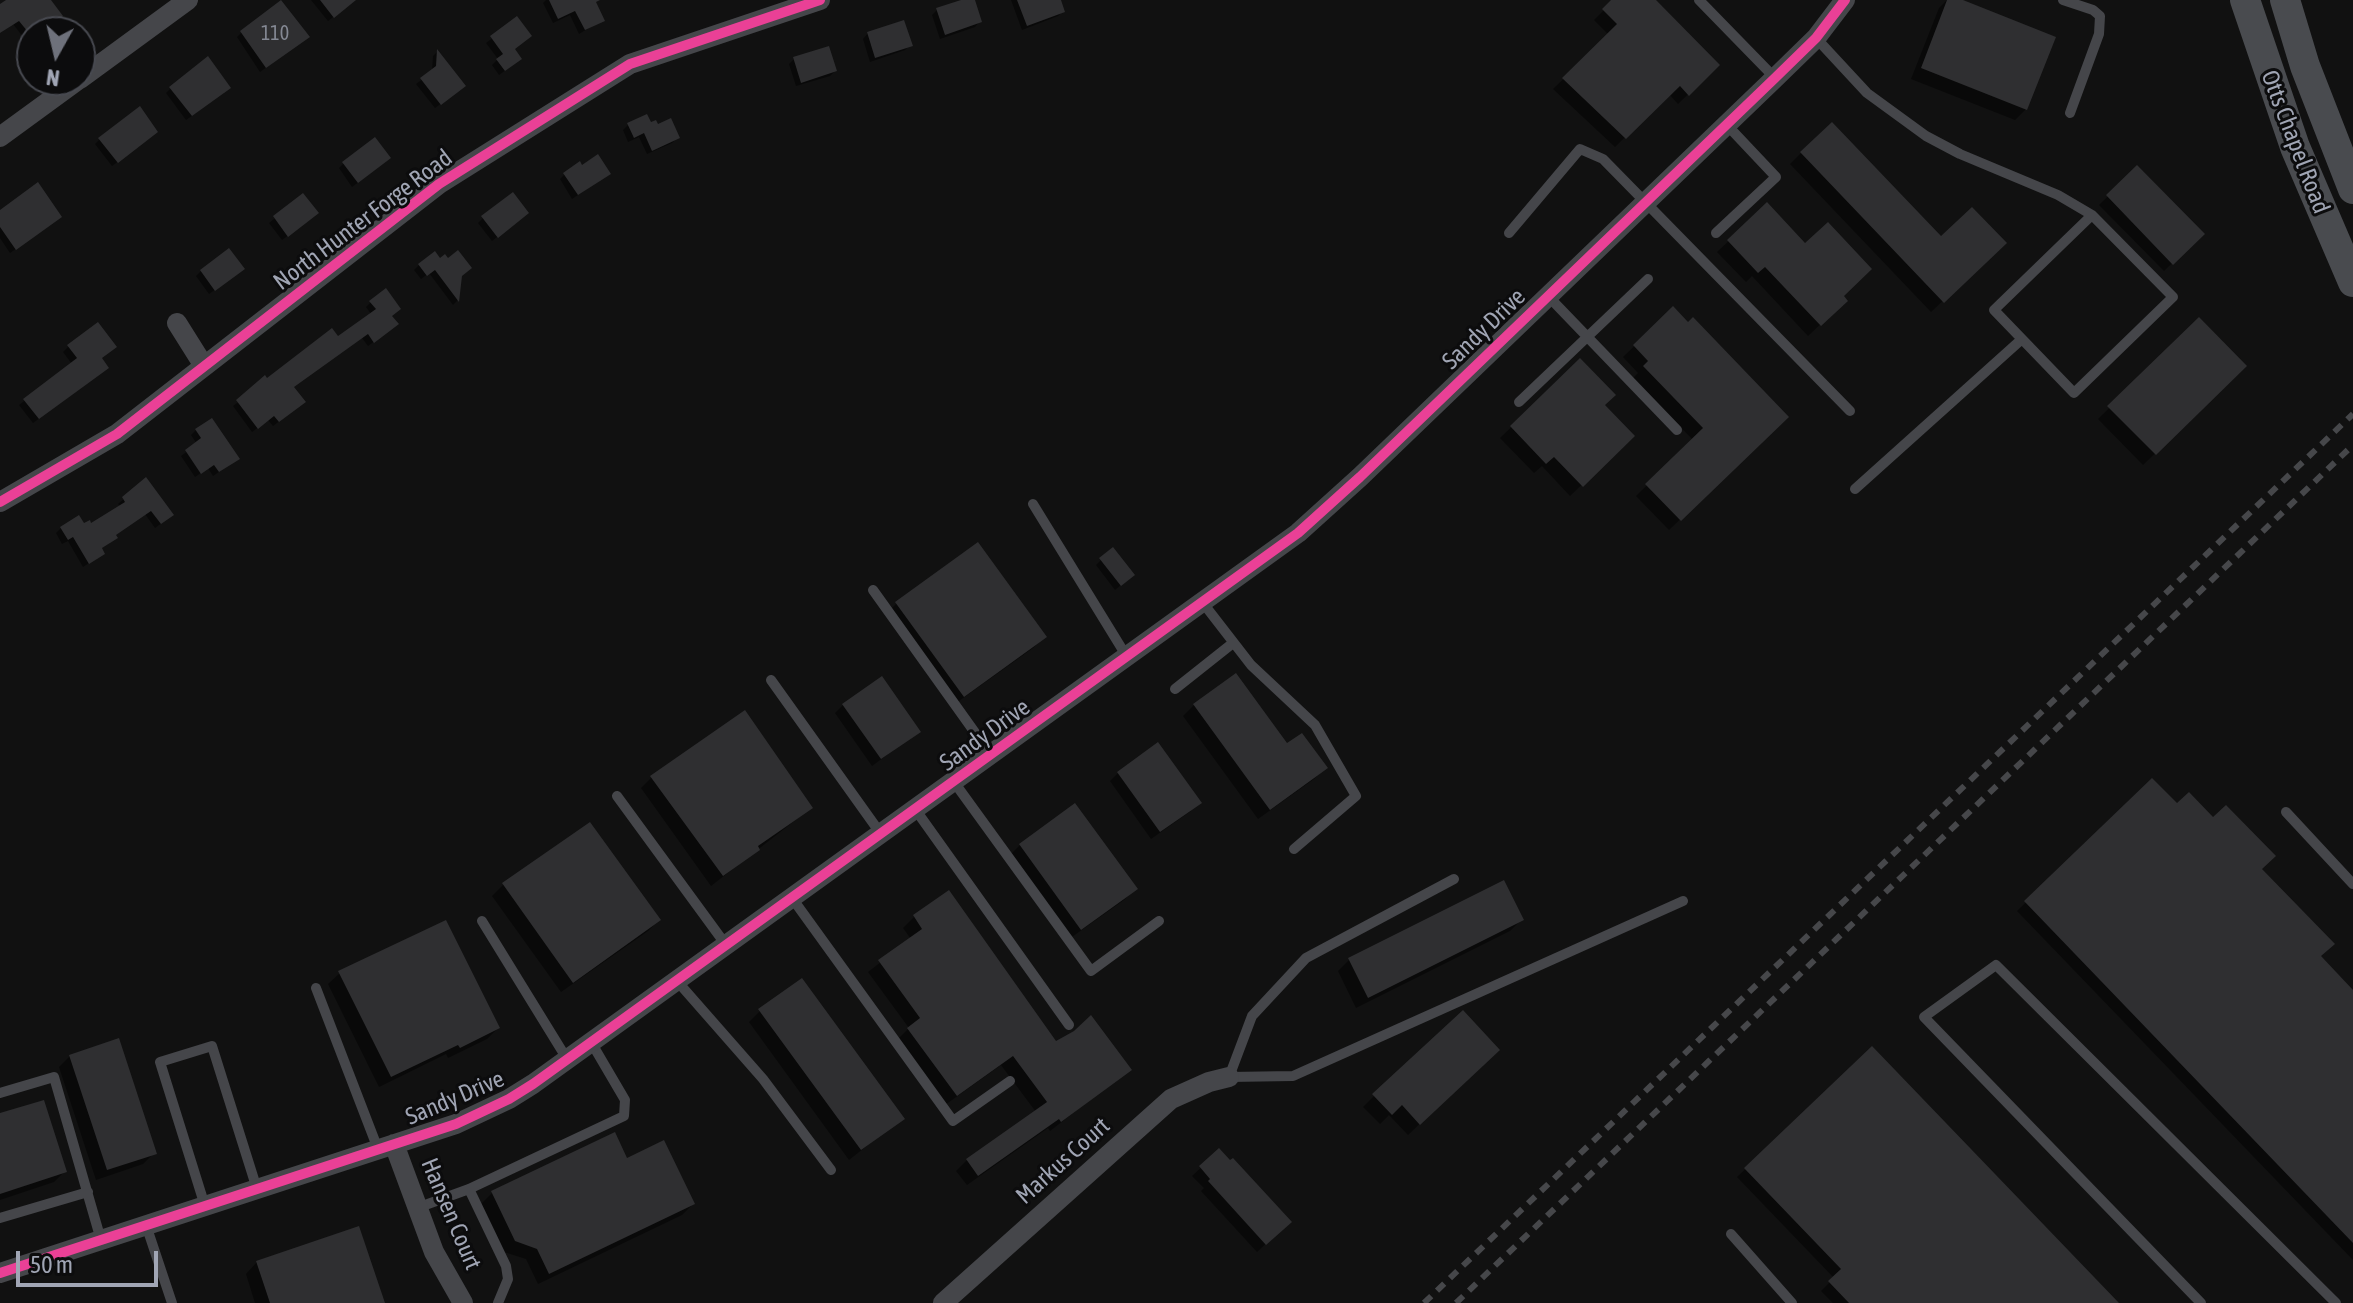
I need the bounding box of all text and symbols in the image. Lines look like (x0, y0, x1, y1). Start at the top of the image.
north arrow (16, 16, 96, 96)
house number: 110 (261, 22, 289, 46)
text: N (45, 64, 61, 92)
street label: Otts Chapel Road (2255, 66, 2335, 218)
street label: North Hunter Forge Road (268, 144, 458, 296)
street label: Sandy Drive (1437, 283, 1531, 375)
street label: Sandy Drive (934, 693, 1036, 777)
street label: Sandy Drive (401, 1064, 509, 1132)
street label: Markus Court (1010, 1112, 1116, 1210)
street label: Hansen Court (415, 1154, 487, 1274)
scale bar (20, 1235, 162, 1285)
text: 50 m (30, 1251, 73, 1278)

